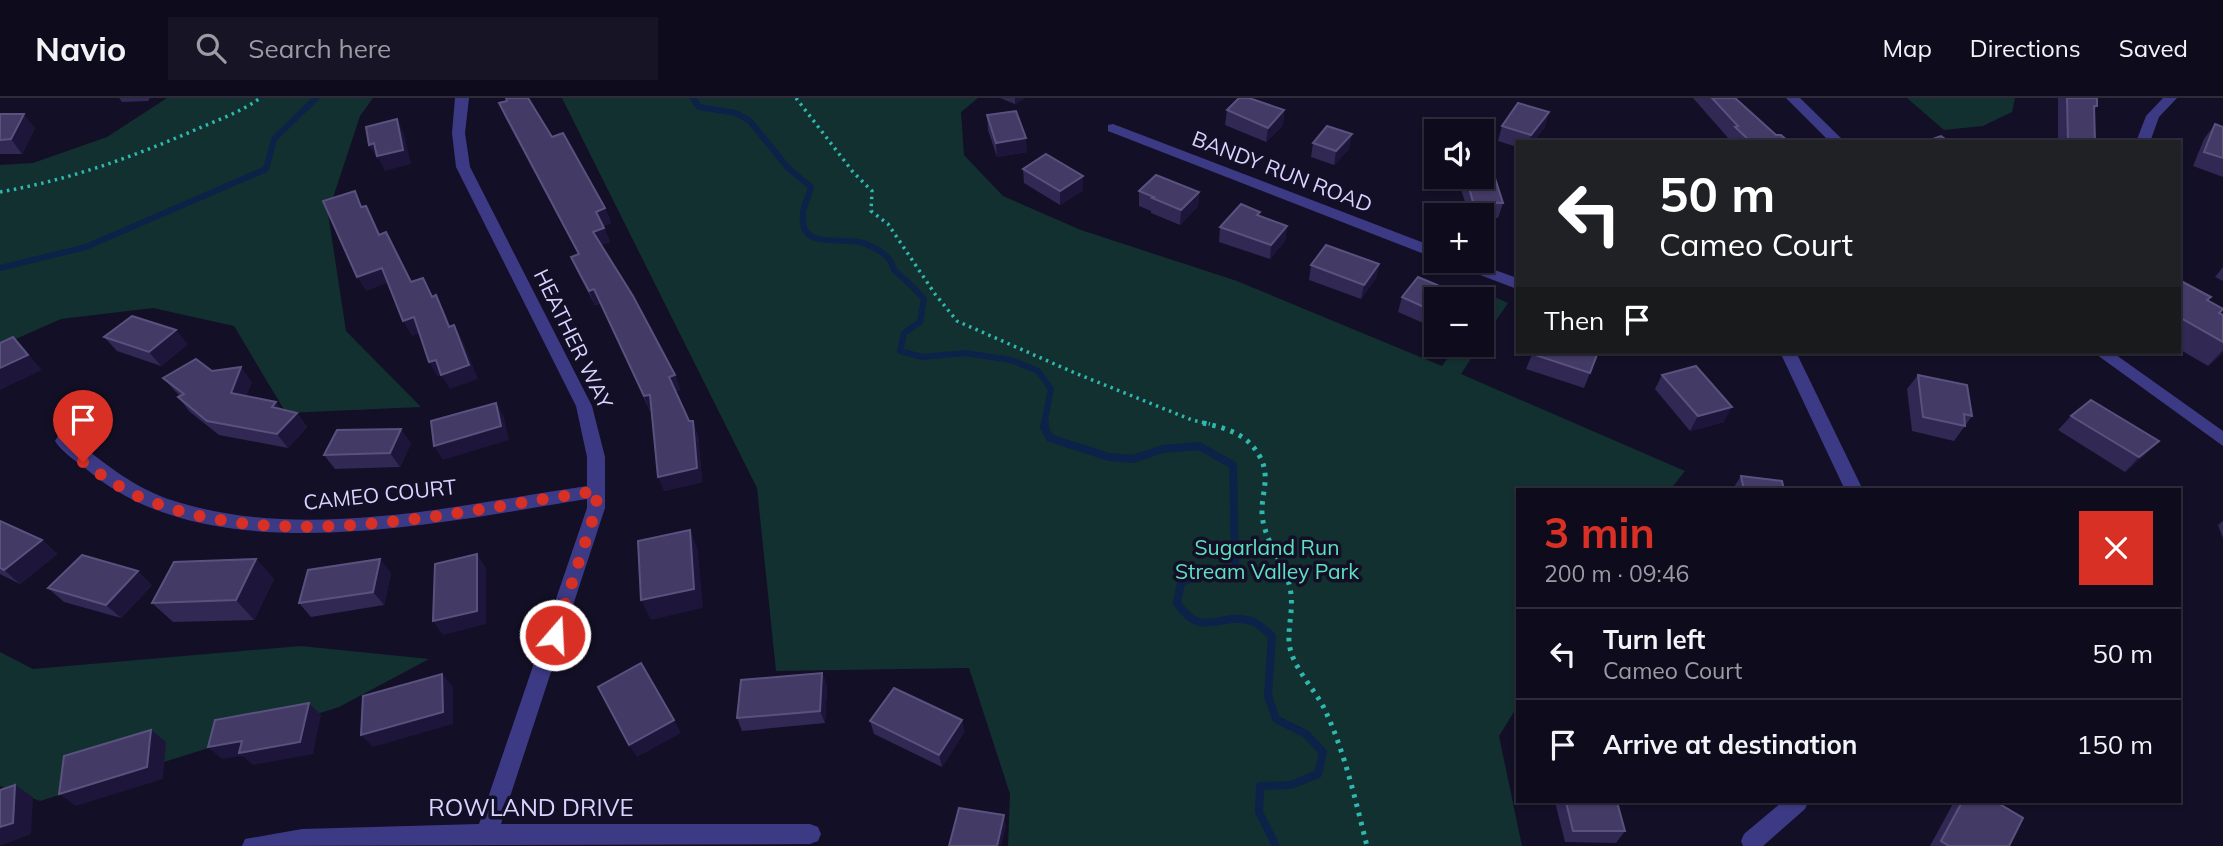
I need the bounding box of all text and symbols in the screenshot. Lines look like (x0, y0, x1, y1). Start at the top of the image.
search box (168, 17, 658, 80)
text: Navio (35, 28, 126, 69)
icon: search (192, 29, 230, 67)
text: Search here (248, 32, 391, 65)
text: Map (1882, 33, 1932, 63)
text: Directions (1970, 33, 2081, 63)
text: Saved (2119, 33, 2188, 63)
map controls (1424, 119, 1494, 357)
button: sound (1424, 119, 1494, 189)
street label: BANDY RUN ROAD (1189, 125, 1376, 217)
text: 50 m (1659, 163, 1775, 224)
icon: left (1544, 168, 1635, 259)
button: + (1424, 203, 1494, 273)
text: Cameo Court (1659, 224, 1853, 264)
street label: HEATHER WAY (529, 264, 619, 413)
button: − (1424, 287, 1494, 357)
icon: arrive (1618, 301, 1656, 339)
text: Then (1544, 304, 1604, 337)
pin (53, 390, 113, 462)
icon: arrive (64, 401, 102, 439)
street label: CAMEO COURT (302, 473, 458, 515)
text: 3 min (1544, 506, 1655, 559)
button: close (2079, 511, 2153, 585)
park label: Sugarland Run Stream Valley Park (1175, 534, 1359, 584)
text: 200 m · 09:46 (1544, 559, 1689, 588)
position arrow (518, 598, 592, 672)
text: Turn left (1603, 623, 1705, 656)
icon: left (1544, 635, 1582, 673)
text: 50 m (2092, 637, 2153, 670)
text: Cameo Court (1603, 656, 1742, 685)
icon: arrive (1544, 726, 1582, 764)
text: Arrive at destination (1603, 728, 1858, 761)
text: 150 m (2077, 728, 2153, 761)
street label: ROWLAND DRIVE (428, 792, 634, 822)

